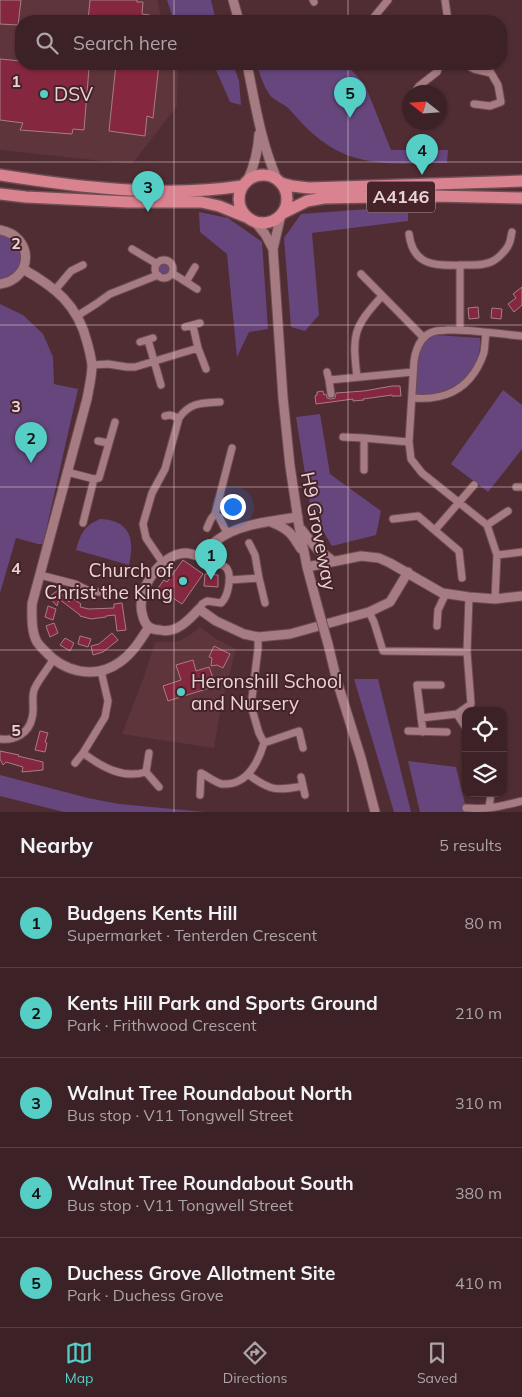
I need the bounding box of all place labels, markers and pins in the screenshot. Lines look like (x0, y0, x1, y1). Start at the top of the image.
pin: 5 (334, 77, 366, 118)
place label: DSV (54, 82, 94, 106)
marker: DSV (38, 88, 50, 100)
pin: 4 (406, 134, 438, 175)
pin: 3 (132, 171, 164, 212)
pin: 2 (15, 422, 47, 463)
pin: 1 (195, 539, 227, 580)
place label: Church of Christ the King (44, 558, 174, 604)
marker: Church of Christ the King (177, 575, 189, 587)
place label: Heronshill School and Nursery (191, 669, 342, 715)
marker: Heronshill School and Nursery (175, 686, 187, 698)

